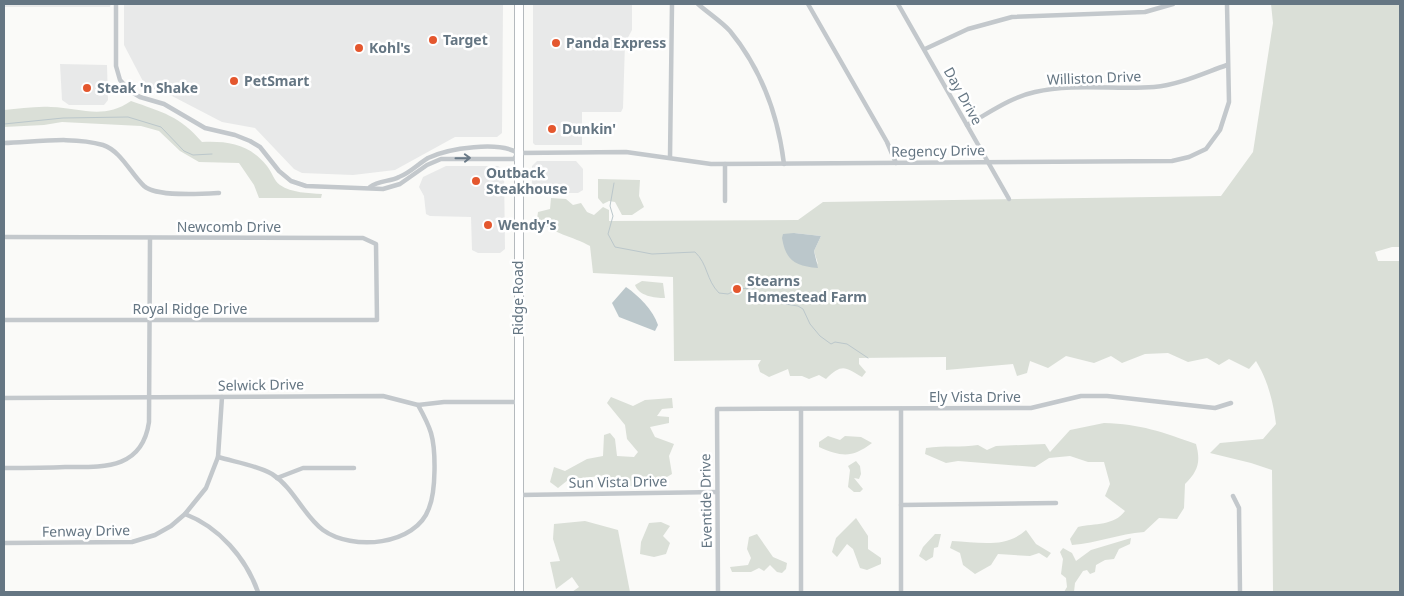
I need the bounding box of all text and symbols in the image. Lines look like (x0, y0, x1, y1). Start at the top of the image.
place label: Target (443, 30, 488, 49)
place label: Panda Express (566, 33, 666, 52)
marker: Target (427, 34, 439, 46)
marker: Panda Express (550, 37, 562, 49)
place label: Kohl's (369, 38, 411, 57)
marker: Kohl's (353, 42, 365, 54)
street label: Day Drive (940, 63, 987, 128)
street label: Williston Drive (1046, 66, 1142, 89)
place label: PetSmart (244, 71, 309, 90)
marker: PetSmart (228, 75, 240, 87)
place label: Steak 'n Shake (97, 78, 198, 97)
marker: Steak 'n Shake (81, 82, 93, 94)
place label: Dunkin' (562, 119, 616, 138)
marker: Dunkin' (546, 123, 558, 135)
street label: Regency Drive (891, 140, 985, 161)
one-way arrow (455, 153, 471, 162)
place label: Outback Steakhouse (486, 163, 568, 198)
marker: Outback Steakhouse (470, 175, 482, 187)
place label: Wendy's (498, 215, 556, 234)
street label: Newcomb Drive (177, 217, 281, 236)
marker: Wendy's (482, 219, 494, 231)
street label: Ridge Road (508, 261, 527, 335)
place label: Stearns Homestead Farm (747, 271, 867, 306)
marker: Stearns Homestead Farm (731, 283, 743, 295)
street label: Royal Ridge Drive (133, 299, 248, 318)
street label: Selwick Drive (218, 374, 304, 395)
street label: Ely Vista Drive (929, 387, 1021, 406)
street label: Eventide Drive (695, 453, 716, 549)
street label: Sun Vista Drive (569, 471, 668, 492)
street label: Fenway Drive (42, 520, 130, 541)

